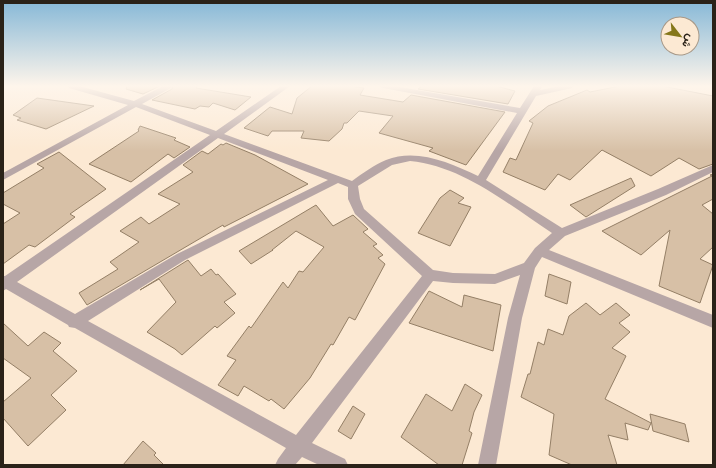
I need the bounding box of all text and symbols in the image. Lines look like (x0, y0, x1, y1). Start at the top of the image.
north arrow (660, 16, 700, 56)
text: ش (679, 32, 698, 50)

